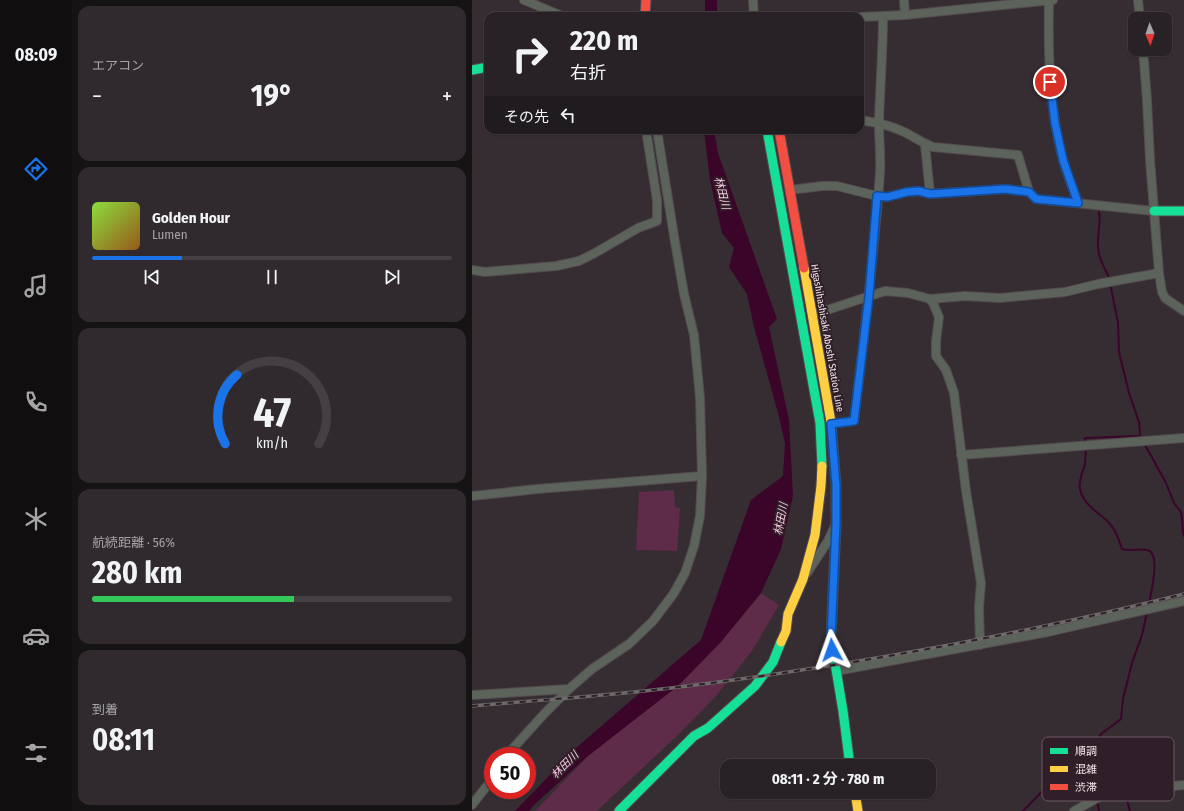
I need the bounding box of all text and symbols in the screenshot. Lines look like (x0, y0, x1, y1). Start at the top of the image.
north arrow (1128, 12, 1172, 56)
map controls (1128, 12, 1172, 56)
text: 220 m (570, 24, 638, 57)
icon: right (504, 28, 556, 80)
text: 08:09 (15, 44, 57, 66)
text: エアコン (92, 58, 144, 73)
text: 右折 (570, 62, 606, 84)
pin (1033, 65, 1067, 99)
icon: arrive (1039, 71, 1061, 93)
text: 19° (251, 78, 293, 114)
text: − (92, 83, 102, 110)
text: + (442, 83, 452, 110)
icon: left (557, 104, 579, 126)
text: その先 (504, 108, 549, 126)
icon: directions (22, 155, 50, 183)
water label: 林田川 (712, 175, 733, 212)
text: Golden Hour (152, 209, 230, 227)
text: Lumen (152, 227, 188, 242)
street label: Higashihashisaki Aboshi Station Line (808, 263, 846, 413)
icon: previous (141, 266, 163, 288)
icon: pause (261, 266, 283, 288)
icon: next (381, 266, 403, 288)
icon: music (22, 272, 50, 300)
text: 47 (253, 387, 291, 437)
icon: phone (22, 388, 50, 416)
text: km/h (256, 434, 288, 451)
water label: 林田川 (772, 501, 790, 536)
icon: climate (22, 505, 50, 533)
text: 航続距離 · 56% (92, 535, 175, 550)
text: 280 km (92, 555, 183, 591)
icon: car (22, 622, 50, 650)
position arrow (811, 629, 853, 671)
text: 到着 (92, 702, 118, 717)
text: 08:11 (92, 722, 155, 758)
legend (1042, 737, 1174, 801)
icon: filters (22, 739, 50, 767)
text: 順調 (1075, 745, 1097, 758)
speed limit sign: 50 (484, 747, 536, 799)
water label: 林田川 (549, 748, 582, 781)
text: 混雑 (1075, 763, 1097, 776)
text: 08:11 · 2 分 · 780 m (772, 770, 884, 788)
text: 渋滞 (1075, 781, 1097, 794)

